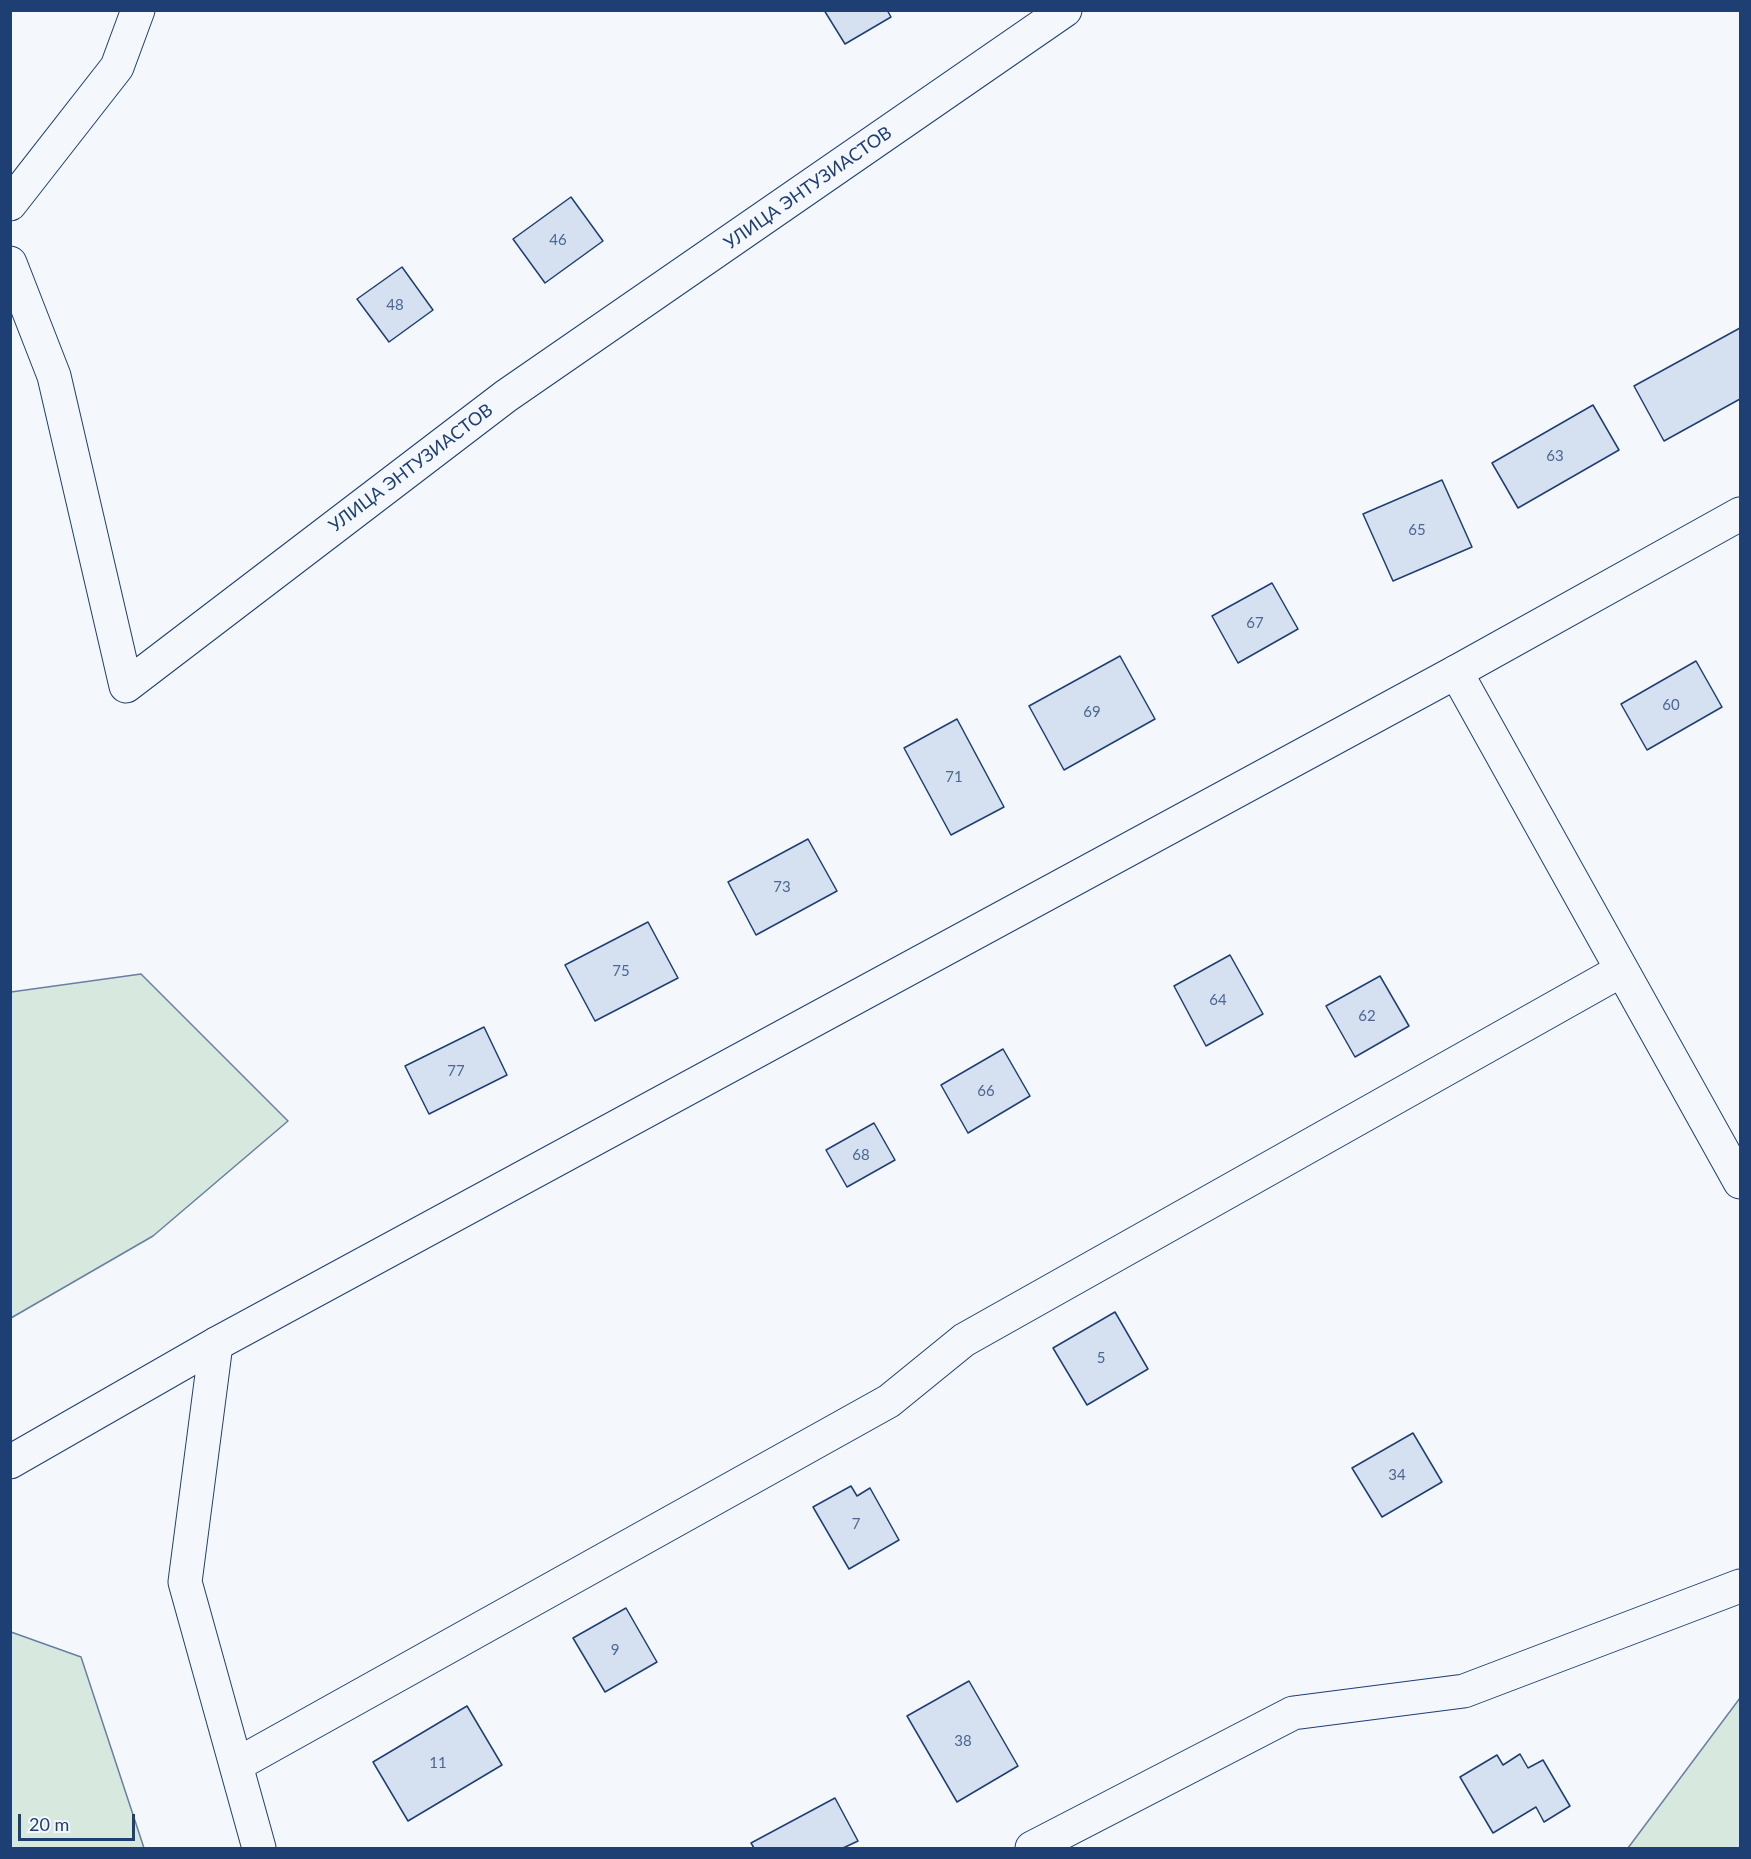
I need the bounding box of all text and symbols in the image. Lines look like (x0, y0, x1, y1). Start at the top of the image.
street label: УЛИЦА ЭНТУЗИАСТОВ (720, 122, 896, 254)
house number: 46 (549, 231, 567, 249)
house number: 48 (386, 296, 404, 314)
street label: УЛИЦА ЭНТУЗИАСТОВ (325, 399, 497, 537)
house number: 63 (1546, 447, 1564, 465)
house number: 65 (1408, 521, 1426, 539)
house number: 67 (1246, 614, 1264, 632)
house number: 60 (1662, 696, 1680, 714)
house number: 69 (1083, 703, 1101, 721)
house number: 71 (945, 768, 963, 786)
house number: 73 (773, 878, 791, 896)
house number: 75 (612, 962, 630, 980)
house number: 64 (1209, 991, 1227, 1009)
house number: 62 (1358, 1007, 1376, 1025)
house number: 77 (447, 1062, 465, 1080)
house number: 66 (977, 1082, 995, 1100)
house number: 68 (852, 1146, 870, 1164)
house number: 5 (1097, 1349, 1105, 1367)
house number: 34 (1388, 1466, 1406, 1484)
house number: 7 (852, 1515, 860, 1533)
house number: 9 (611, 1641, 619, 1659)
house number: 38 (954, 1732, 972, 1750)
house number: 11 (429, 1754, 447, 1772)
scale bar (21, 1802, 138, 1840)
text: 20 m (29, 1813, 69, 1835)

